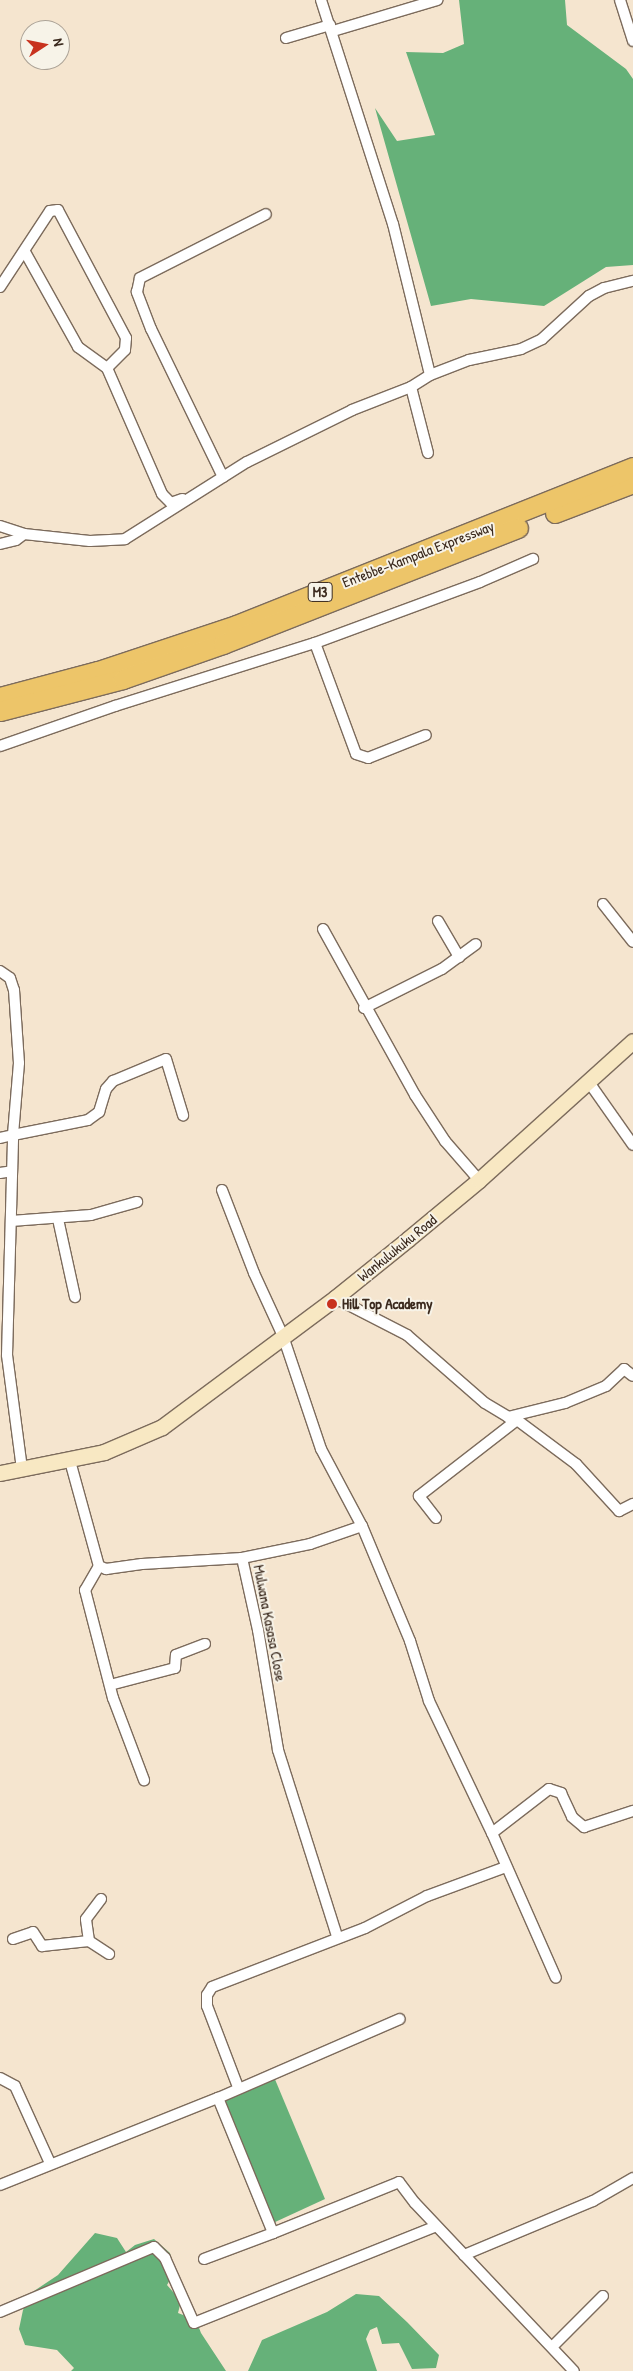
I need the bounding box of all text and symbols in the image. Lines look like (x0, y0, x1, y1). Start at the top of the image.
north arrow (20, 20, 70, 70)
text: N (49, 37, 69, 48)
street label: Entebbe–Kampala Expressway (340, 517, 496, 591)
road number: M3 (308, 580, 332, 604)
street label: Wankulukuku Road (354, 1211, 440, 1285)
place label: Hill Top Academy (342, 1295, 433, 1313)
marker: Hill Top Academy (326, 1298, 338, 1310)
street label: Mulwana Kasasa Close (250, 1563, 290, 1683)

